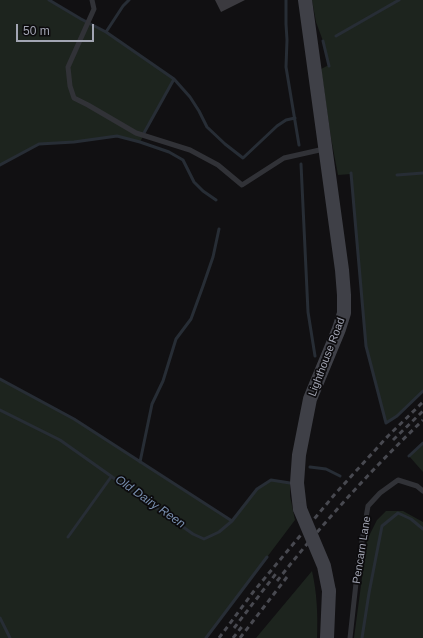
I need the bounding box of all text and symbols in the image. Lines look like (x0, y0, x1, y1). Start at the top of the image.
scale bar (18, 16, 96, 42)
text: 50 m (23, 24, 50, 38)
street label: Lighthouse Road (306, 316, 348, 398)
water label: Old Dairy Reen (112, 473, 188, 531)
street label: Pencarn Lane (350, 515, 374, 585)

